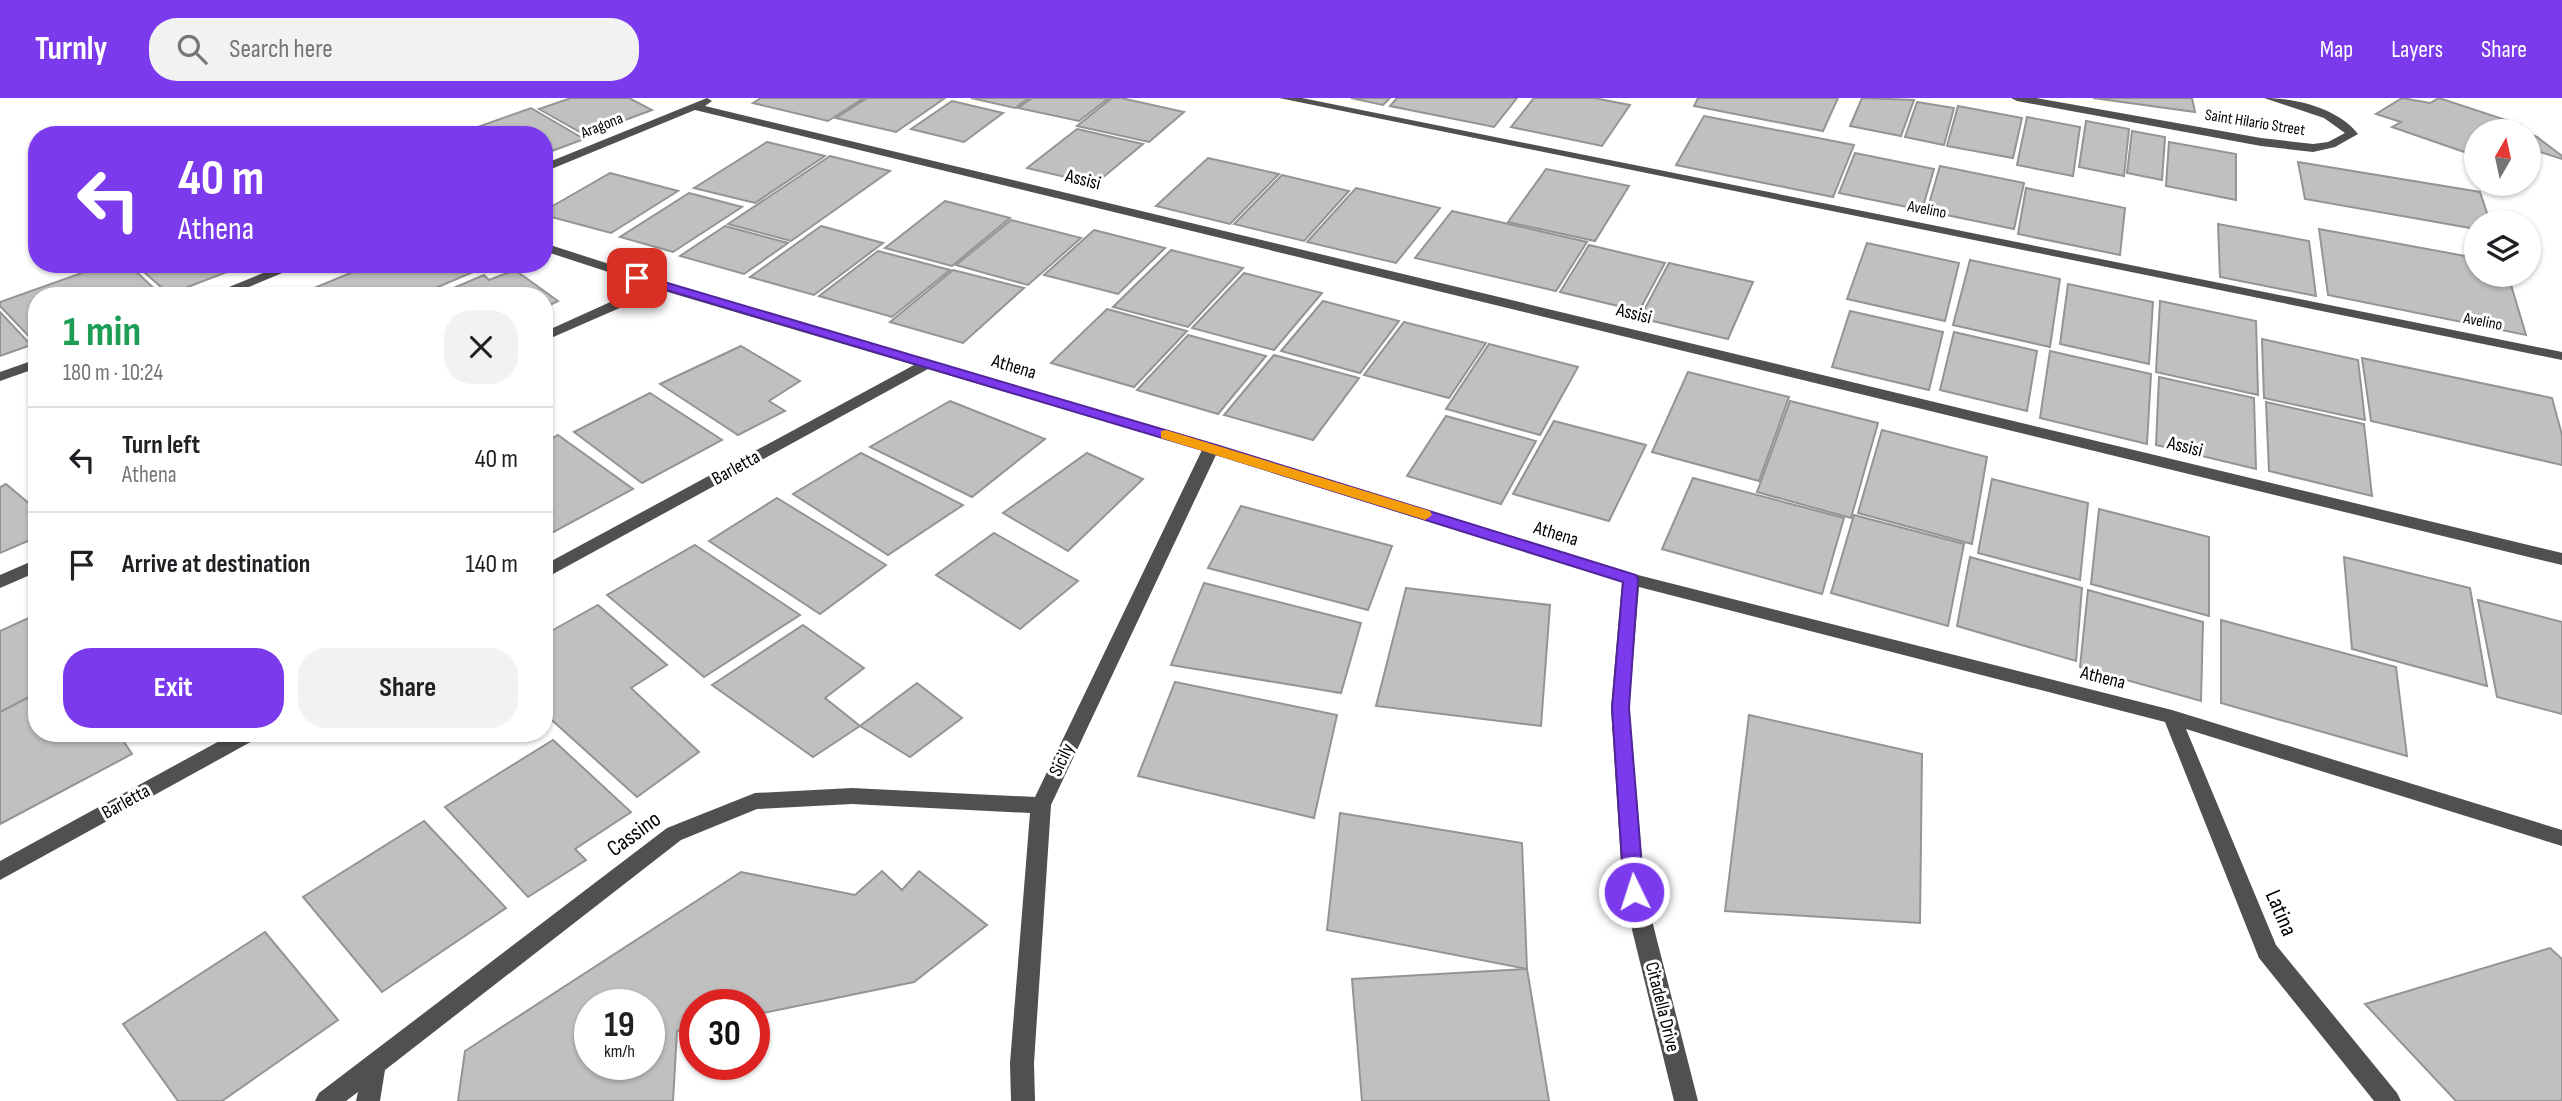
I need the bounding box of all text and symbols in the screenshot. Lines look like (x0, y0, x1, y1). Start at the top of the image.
search box (149, 18, 639, 81)
text: Turnly (35, 29, 107, 69)
icon: search (173, 30, 211, 68)
text: Search here (229, 34, 333, 65)
text: Map (2320, 35, 2353, 64)
text: Layers (2391, 35, 2443, 64)
text: Share (2481, 35, 2527, 64)
street label: Saint Hilario Street (2204, 106, 2307, 140)
street label: Aragona (577, 109, 626, 143)
north arrow (2464, 119, 2541, 196)
map controls (2464, 119, 2541, 287)
text: 40 m (178, 150, 264, 209)
icon: left (63, 154, 154, 245)
street label: Assisi (1062, 164, 1103, 195)
street label: Avelino (1905, 197, 1948, 223)
text: Athena (178, 210, 254, 249)
button: layers (2464, 210, 2541, 287)
pin (607, 248, 667, 308)
icon: arrive (618, 259, 656, 297)
street label: Assisi (1613, 298, 1654, 329)
text: 1 min (63, 307, 141, 358)
street label: Avelino (2461, 309, 2504, 335)
button: close (444, 310, 518, 384)
street label: Athena (988, 349, 1039, 385)
text: 180 m · 10:24 (63, 359, 163, 387)
text: Turn left (122, 430, 200, 461)
street label: Assisi (2164, 431, 2205, 462)
icon: left (63, 441, 101, 479)
text: 40 m (475, 444, 518, 475)
street label: Barletta (708, 446, 764, 490)
text: Athena (122, 461, 177, 489)
street label: Athena (1530, 516, 1581, 552)
icon: arrive (63, 546, 101, 584)
text: Arrive at destination (122, 549, 310, 580)
text: 140 m (466, 549, 518, 580)
button: Exit (63, 648, 284, 728)
button: Share (298, 648, 518, 728)
street label: Athena (2077, 661, 2128, 695)
street label: Sicily (1044, 739, 1080, 780)
street label: Barletta (98, 780, 154, 824)
street label: Cassino (602, 805, 666, 863)
position arrow (1597, 855, 1671, 929)
street label: Latina (2259, 886, 2303, 940)
street label: Citadella Drive (1640, 960, 1684, 1054)
speed limit sign: 30 (679, 989, 770, 1080)
text: 19 (604, 1004, 635, 1047)
text: km/h (604, 1041, 635, 1062)

